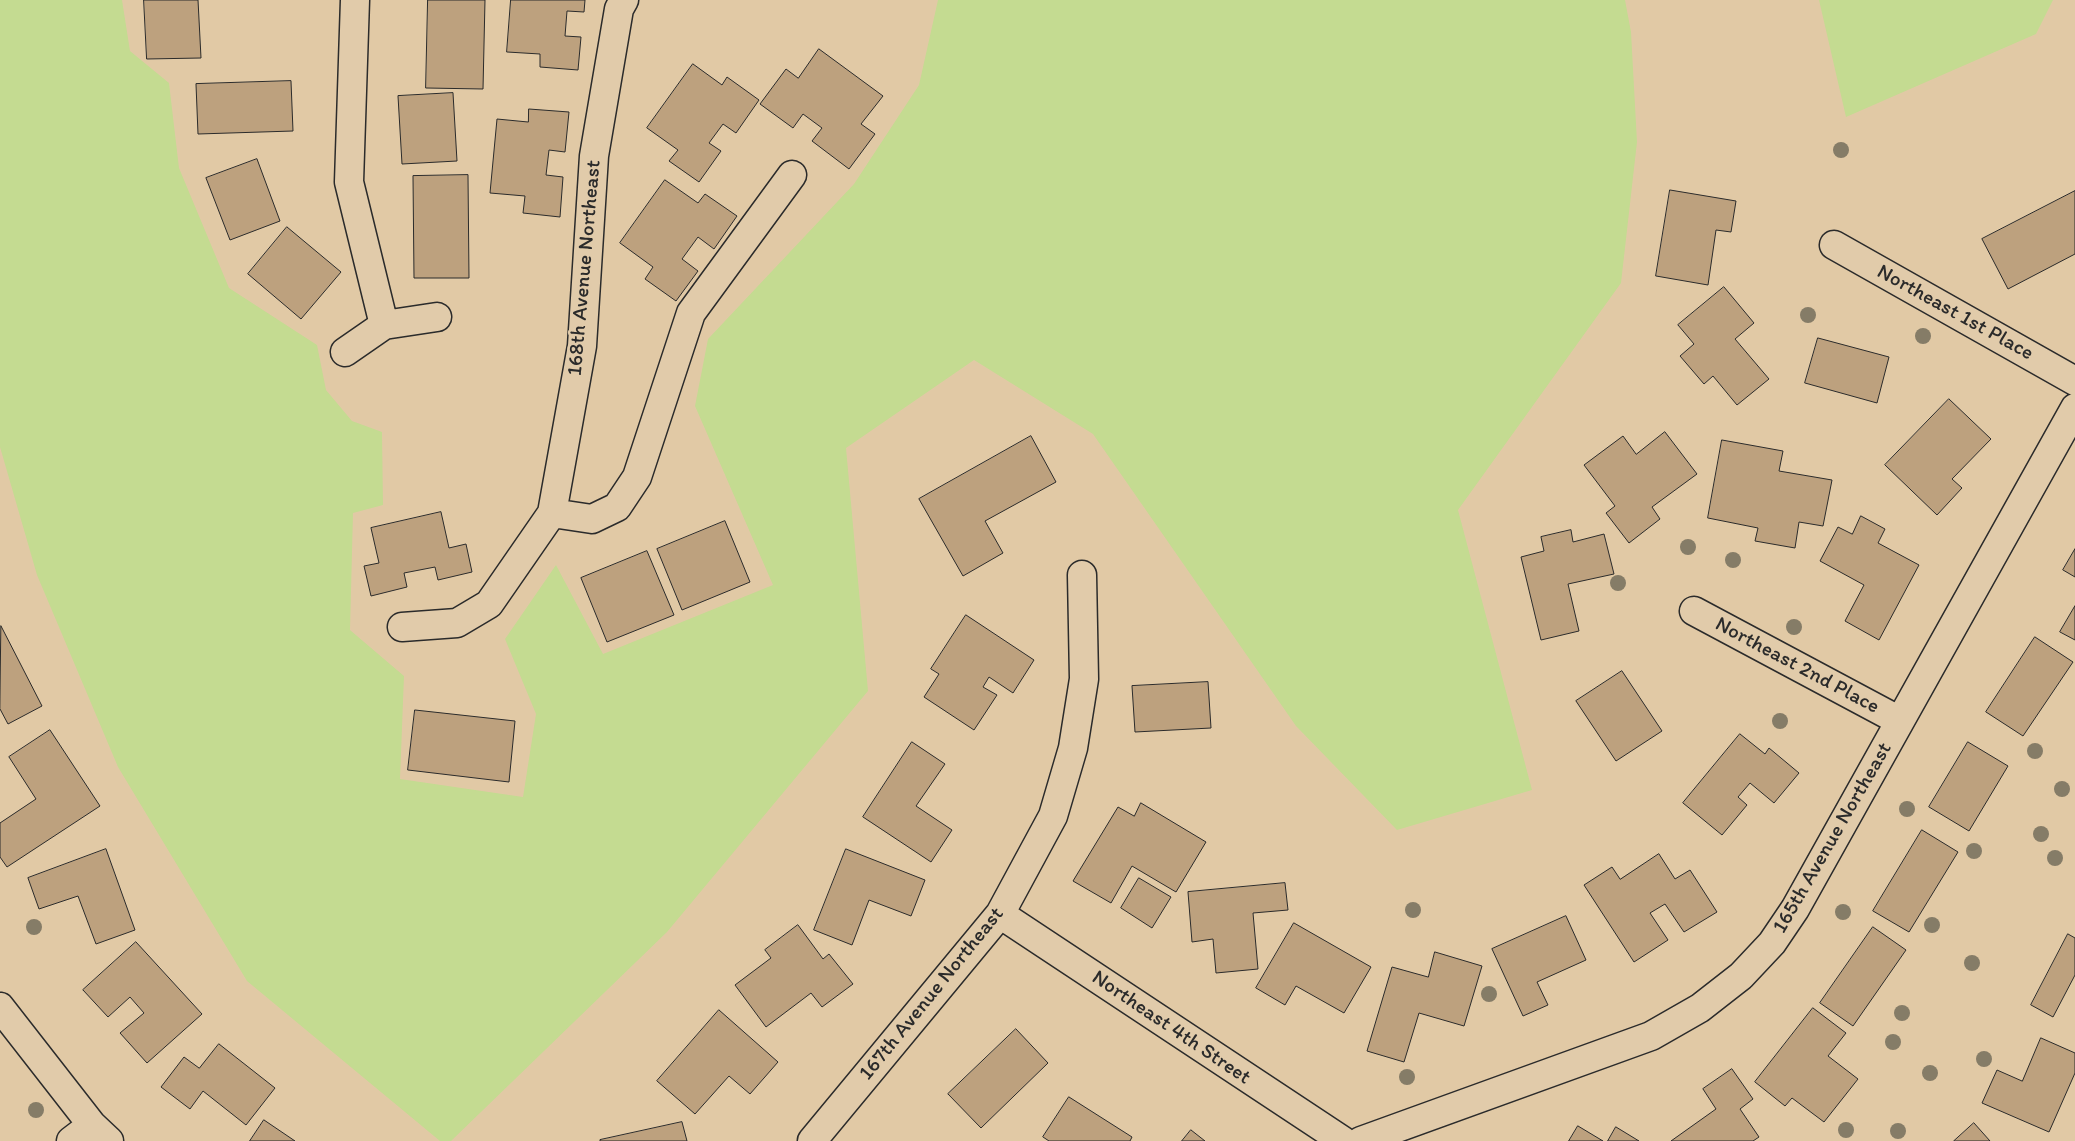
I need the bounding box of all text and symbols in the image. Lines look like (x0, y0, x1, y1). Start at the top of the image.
street label: 168th Avenue Northeast (563, 159, 607, 377)
street label: Northeast 1st Place (1872, 260, 2038, 366)
street label: Northeast 2nd Place (1711, 612, 1883, 720)
street label: 165th Avenue Northeast (1768, 738, 1898, 938)
street label: 167th Avenue Northeast (854, 902, 1010, 1086)
street label: Northeast 4th Street (1087, 965, 1255, 1091)

